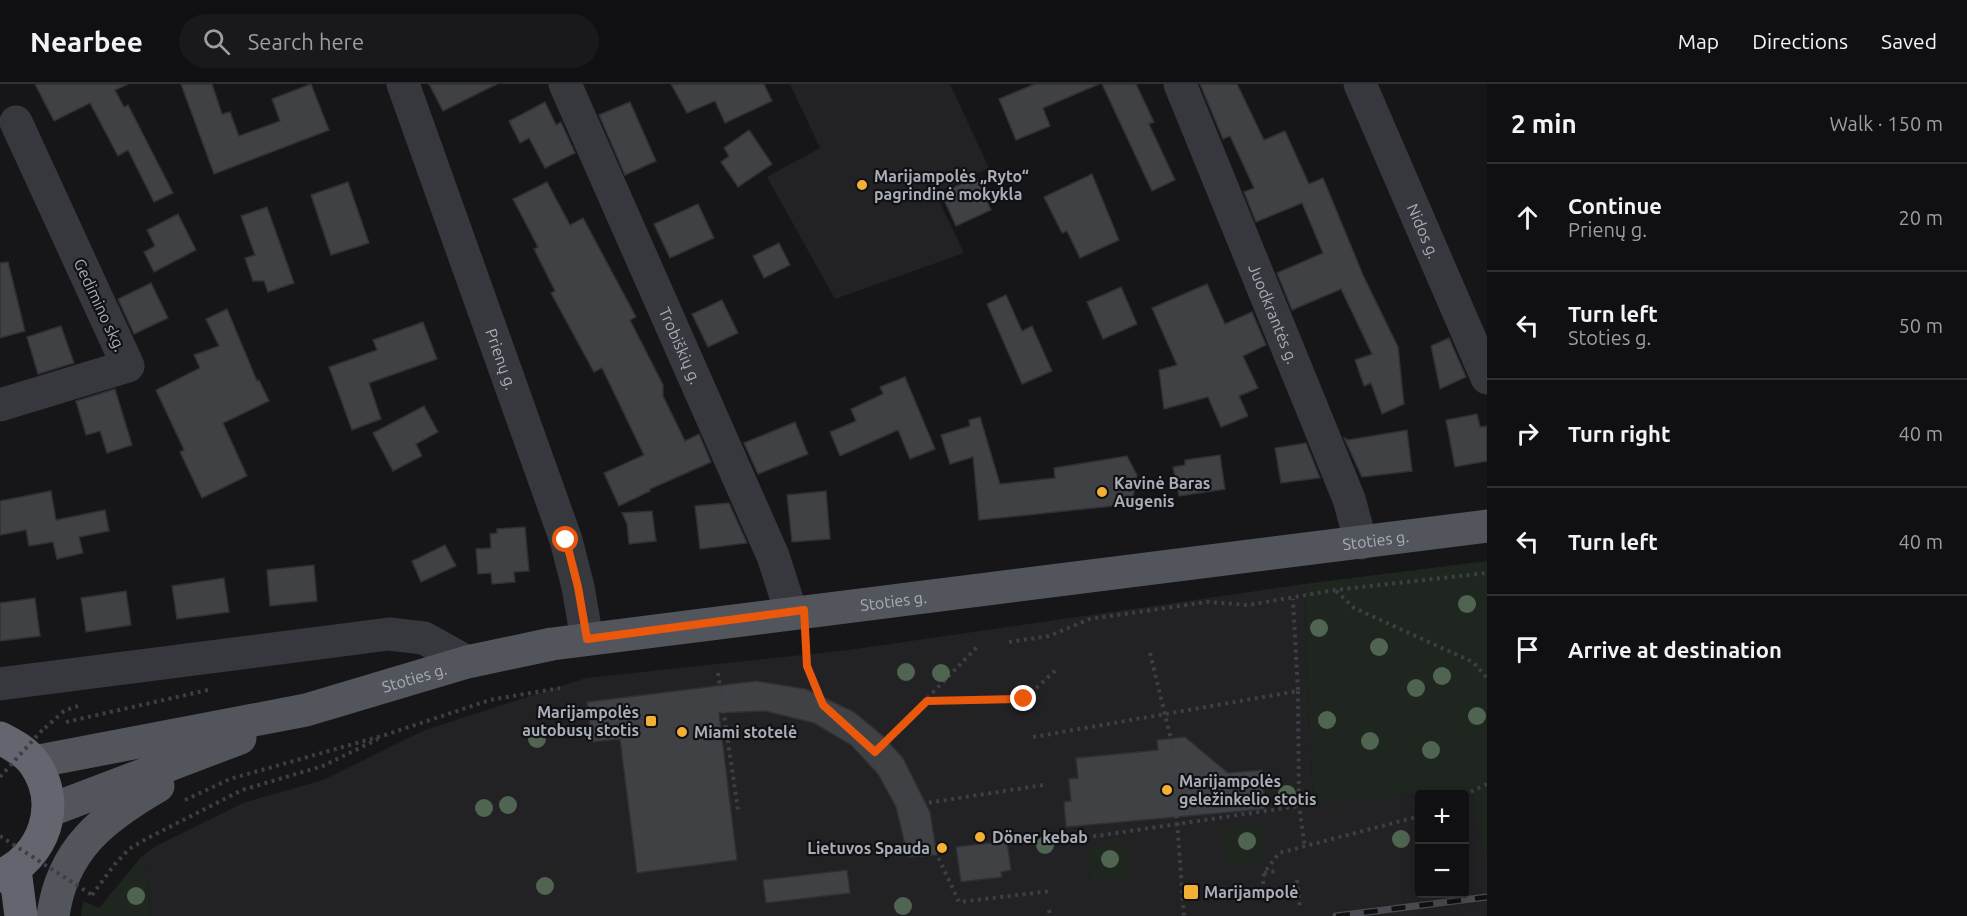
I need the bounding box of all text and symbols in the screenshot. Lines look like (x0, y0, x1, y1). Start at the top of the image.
search box (179, 14, 599, 68)
icon: search (200, 25, 233, 58)
text: Nearbee (30, 26, 143, 57)
text: Search here (248, 29, 364, 54)
text: Map (1678, 29, 1719, 53)
text: Directions (1752, 29, 1848, 53)
text: Saved (1881, 29, 1937, 53)
text: 2 min (1511, 109, 1577, 138)
text: Walk · 150 m (1830, 112, 1943, 135)
place label: Marijampolės „Ryto“ pagrindinė mokykla (874, 167, 1029, 203)
marker: Marijampolės „Ryto“ pagrindinė mokykla (855, 178, 869, 192)
text: Continue (1568, 193, 1662, 218)
street label: Nidos g. (1404, 201, 1443, 261)
icon: ahead (1511, 201, 1544, 234)
text: 20 m (1899, 206, 1943, 229)
text: Prienų g. (1568, 218, 1647, 241)
street label: Gedimino skg. (71, 256, 129, 354)
street label: Juodkrantės g. (1245, 261, 1302, 366)
text: Turn left (1568, 301, 1658, 326)
street label: Trobiškių g. (656, 305, 705, 387)
icon: left (1511, 309, 1544, 342)
text: 50 m (1899, 314, 1943, 337)
street label: Prienų g. (482, 326, 520, 392)
text: Stoties g. (1568, 326, 1651, 349)
icon: right (1511, 417, 1544, 450)
text: Turn right (1568, 421, 1670, 446)
text: 40 m (1899, 422, 1943, 445)
place label: Kavinė Baras Augenis (1114, 474, 1210, 510)
marker: Kavinė Baras Augenis (1095, 485, 1109, 499)
icon: left (1511, 525, 1544, 558)
route start (552, 526, 578, 552)
street label: Stoties g. (1341, 527, 1410, 553)
text: Turn left (1568, 529, 1658, 554)
text: 40 m (1899, 530, 1943, 553)
street label: Stoties g. (859, 588, 928, 614)
icon: arrive (1511, 633, 1544, 666)
text: Arrive at destination (1568, 637, 1782, 662)
street label: Stoties g. (380, 660, 449, 696)
route end (1010, 685, 1036, 711)
place label: Marijampolės autobusų stotis (522, 703, 639, 740)
marker: Marijampolės autobusų stotis (644, 714, 658, 728)
place label: Miami stotelė (694, 723, 797, 741)
marker: Miami stotelė (675, 725, 689, 739)
place label: Marijampolės geležinkelio stotis (1179, 772, 1317, 808)
marker: Marijampolės geležinkelio stotis (1160, 783, 1174, 797)
map controls (1415, 790, 1469, 898)
button: + (1415, 790, 1469, 844)
place label: Döner kebab (992, 828, 1088, 846)
marker: Döner kebab (973, 830, 987, 844)
place label: Lietuvos Spauda (807, 839, 930, 857)
marker: Lietuvos Spauda (935, 841, 949, 855)
button: − (1415, 844, 1469, 898)
marker: Marijampolė (1182, 883, 1200, 901)
place label: Marijampolė (1204, 883, 1299, 901)

